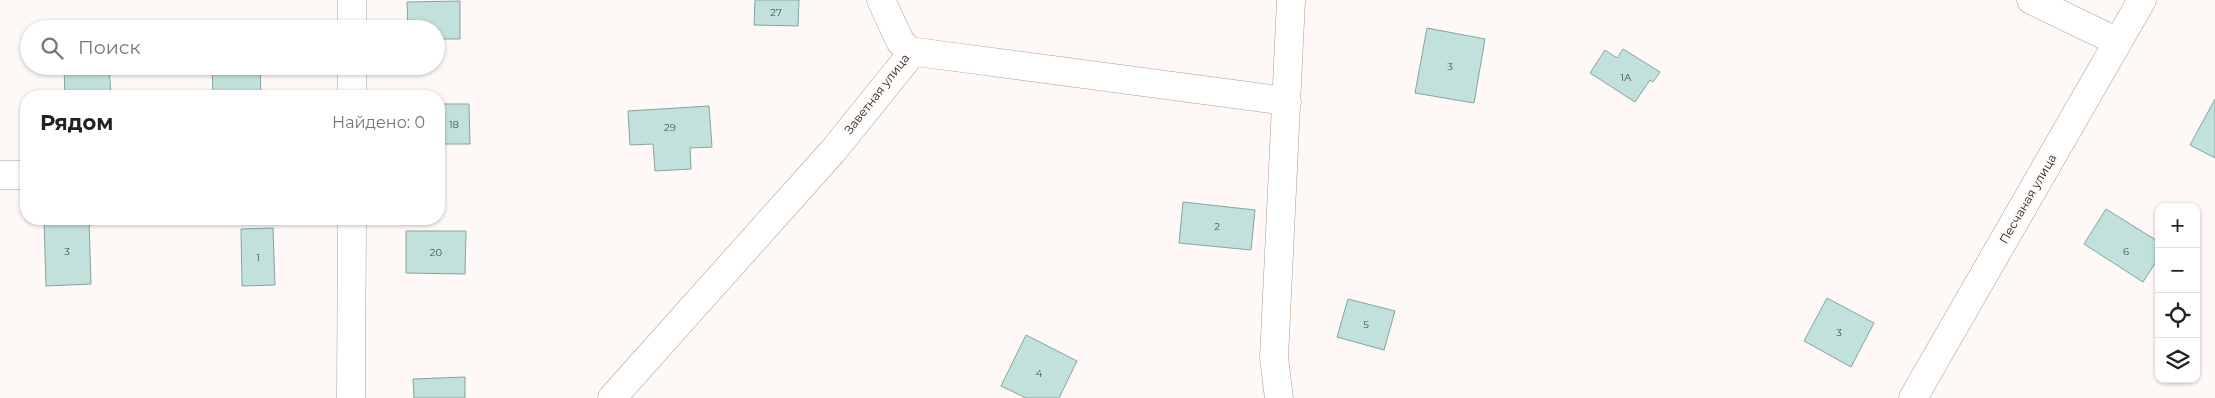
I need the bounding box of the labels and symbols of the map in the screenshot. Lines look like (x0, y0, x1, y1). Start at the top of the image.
house number: 27 (770, 6, 782, 19)
street label: Заветная улица (841, 51, 913, 137)
house number: 3 (1447, 60, 1453, 73)
house number: 1А (1620, 71, 1632, 84)
house number: 18 (449, 118, 459, 131)
house number: 29 (664, 121, 676, 134)
street label: Песчаная улица (1996, 151, 2059, 246)
house number: 2 (1214, 220, 1220, 233)
house number: 3 (64, 245, 70, 258)
house number: 6 (2123, 245, 2129, 258)
house number: 20 (430, 246, 443, 259)
house number: 1 (256, 251, 260, 264)
house number: 5 (1363, 318, 1369, 331)
house number: 3 (1836, 326, 1842, 339)
house number: 4 (1036, 367, 1043, 380)

